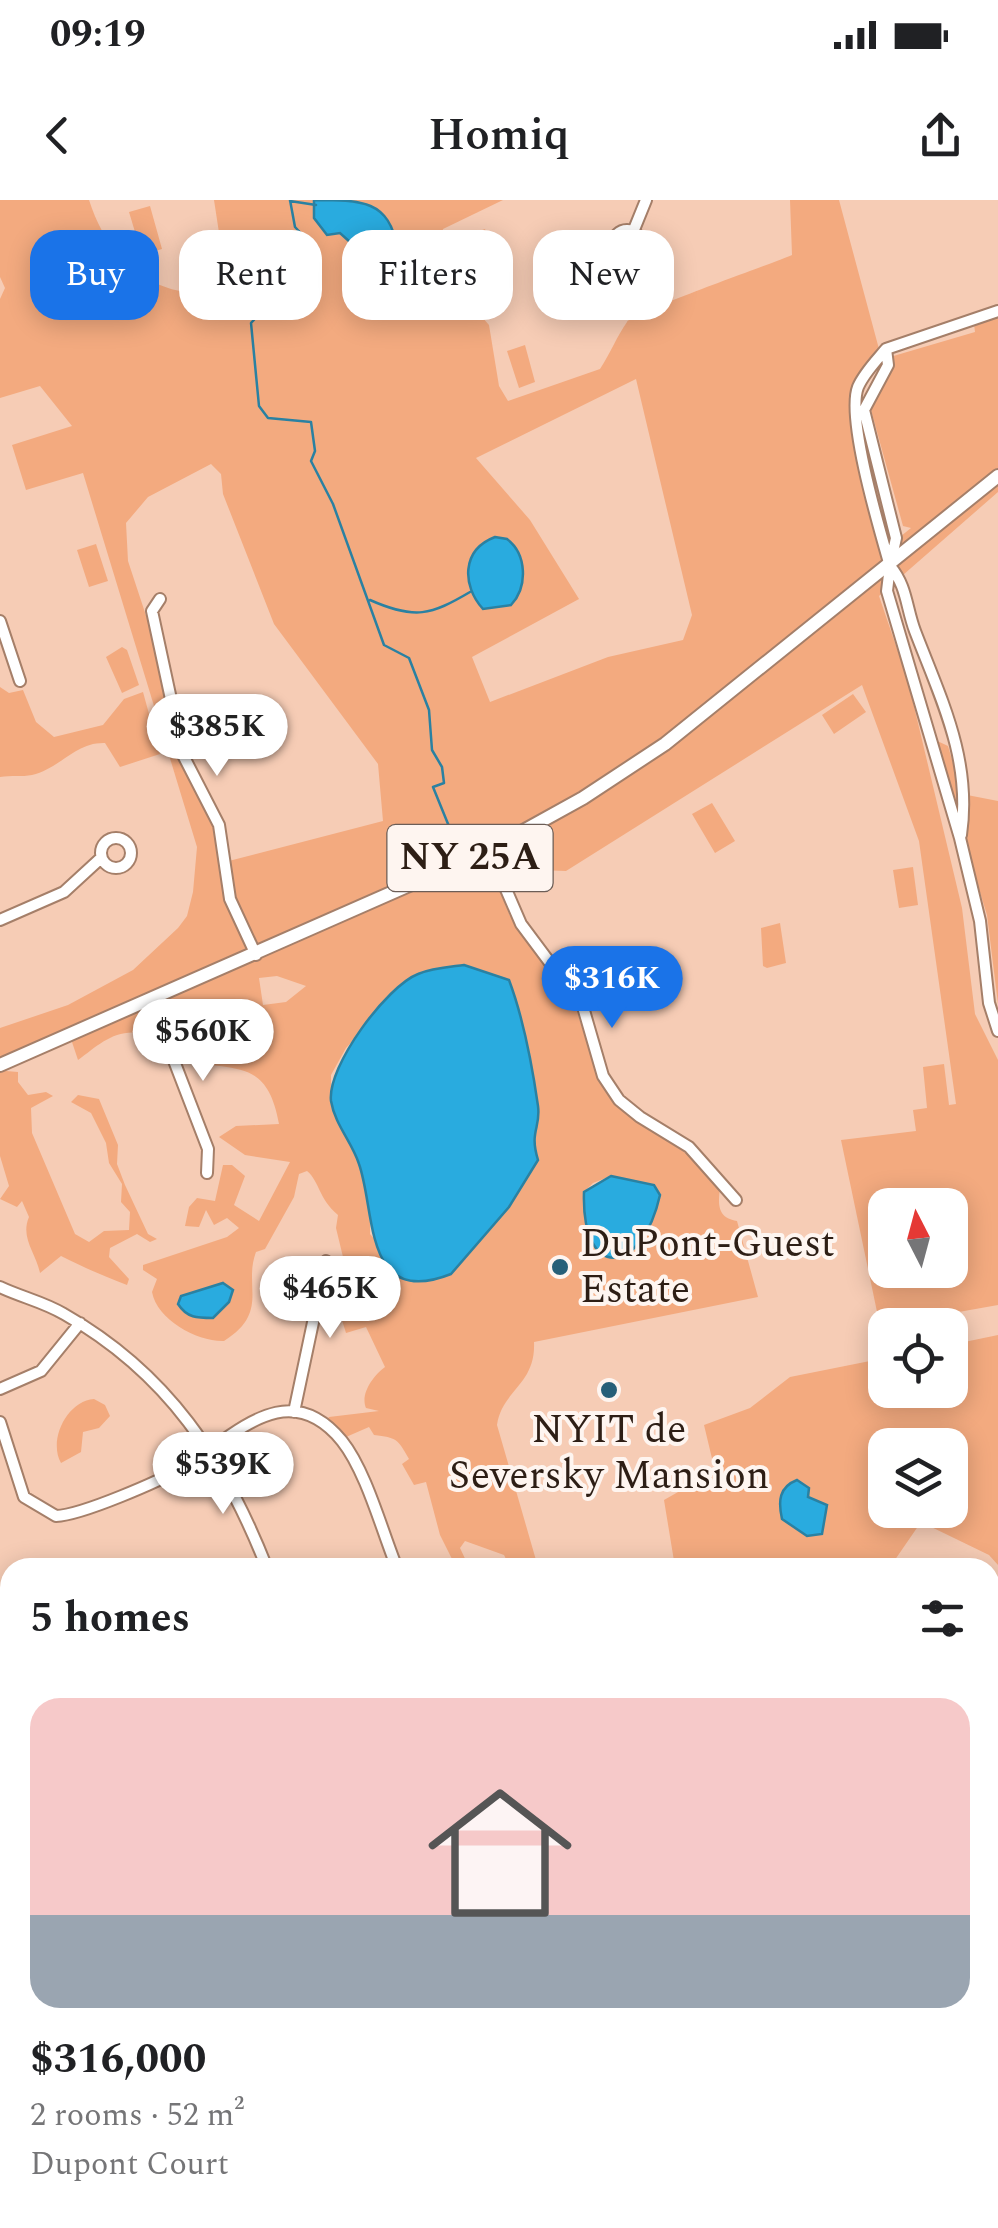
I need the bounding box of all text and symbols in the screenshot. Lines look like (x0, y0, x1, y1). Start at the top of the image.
text: 09:19 (50, 6, 145, 64)
text: Homiq (428, 101, 570, 170)
icon: back (30, 108, 85, 163)
icon: share (913, 108, 968, 163)
chip: Buy (30, 230, 159, 320)
chip: Rent (179, 230, 322, 320)
chip: Filters (342, 230, 513, 320)
chip: New (533, 230, 674, 320)
pin: $385K (147, 694, 287, 779)
text: $385K (169, 702, 265, 751)
road number: NY 25A (388, 825, 552, 891)
pin: $316K (542, 946, 682, 1031)
text: $316K (564, 954, 660, 1003)
pin: $560K (133, 999, 273, 1084)
text: $560K (155, 1007, 251, 1056)
north arrow (868, 1188, 968, 1288)
map controls (868, 1188, 968, 1528)
place label: DuPont-Guest Estate (580, 1214, 835, 1321)
pin: $465K (260, 1256, 400, 1341)
marker: DuPont-Guest Estate (549, 1256, 571, 1278)
text: $465K (282, 1264, 378, 1313)
button: locate (868, 1308, 968, 1408)
marker: NYIT de Seversky Mansion (598, 1379, 620, 1401)
place label: NYIT de Seversky Mansion (449, 1400, 769, 1507)
button: layers (868, 1428, 968, 1528)
pin: $539K (153, 1432, 293, 1517)
text: $539K (175, 1440, 271, 1489)
text: 5 homes (30, 1587, 190, 1650)
icon: filters (915, 1591, 970, 1646)
icon: home (410, 1763, 590, 1943)
text: $316,000 (30, 2028, 206, 2091)
text: 2 rooms · 52 m² (30, 2091, 244, 2140)
text: Dupont Court (30, 2140, 229, 2189)

